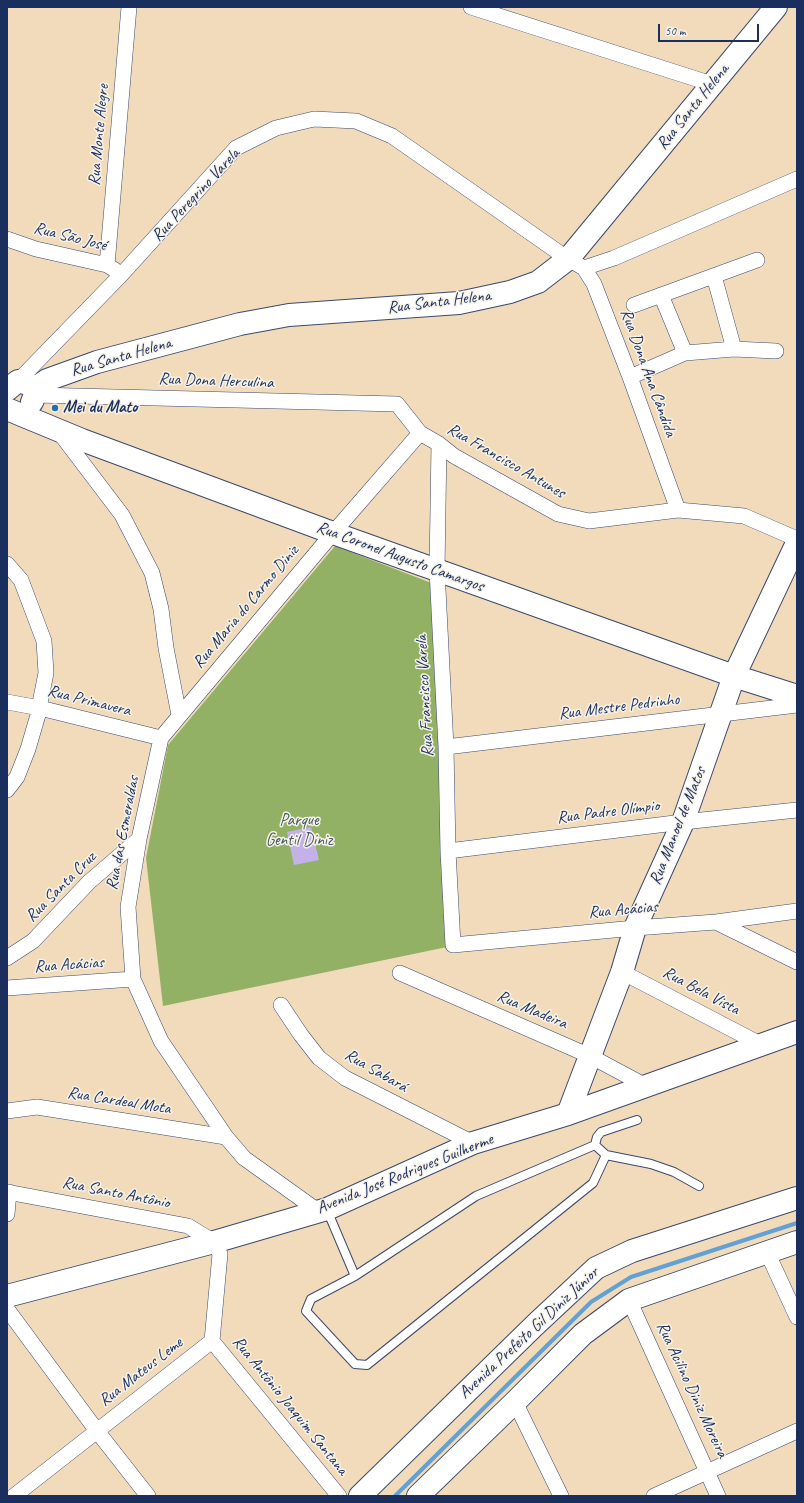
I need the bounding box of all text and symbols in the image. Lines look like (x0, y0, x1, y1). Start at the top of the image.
scale bar (660, 16, 761, 42)
text: 50 m (665, 23, 685, 39)
street label: Rua Santa Helena (652, 60, 734, 154)
street label: Rua Monte Alegre (84, 83, 114, 187)
street label: Rua Peregrino Varela (148, 144, 244, 246)
street label: Rua São José (32, 218, 108, 256)
street label: Rua Santa Helena (386, 286, 492, 318)
street label: Rua Dona Ana Cândida (615, 306, 681, 440)
street label: Rua Santa Helena (68, 333, 174, 381)
street label: Rua Dona Herculina (158, 369, 274, 393)
place label: Mei du Mato (63, 398, 137, 418)
marker: Mei du Mato (50, 403, 60, 413)
street label: Rua Francisco Antunes (443, 419, 569, 503)
street label: Rua Coronel Augusto Camargos (314, 517, 486, 597)
street label: Rua Maria do Carmo Diniz (189, 541, 303, 673)
street label: Rua Francisco Varela (412, 634, 438, 758)
street label: Rua Primavera (45, 681, 133, 721)
street label: Rua Mestre Pedrinho (558, 689, 680, 725)
street label: Rua Manoel de Matos (645, 764, 711, 888)
street label: Rua das Esmeraldas (102, 774, 144, 892)
street label: Rua Padre Olímpio (556, 796, 660, 828)
park label: Parque Gentil Diniz (266, 811, 332, 851)
street label: Rua Santa Cruz (21, 847, 101, 927)
street label: Rua Acácias (587, 897, 659, 923)
street label: Rua Acácias (34, 952, 104, 978)
street label: Rua Bela Vista (659, 962, 743, 1020)
street label: Rua Madeira (494, 986, 570, 1034)
street label: Rua Sabará (341, 1045, 411, 1097)
street label: Rua Cardeal Mota (66, 1083, 172, 1119)
street label: Avenida José Rodrigues Guilherme (314, 1129, 496, 1219)
street label: Rua Santo Antônio (60, 1173, 172, 1213)
street label: Avenida Prefeito Gil Diniz Júnior (455, 1263, 603, 1403)
street label: Rua Acilino Diniz Moreira (652, 1319, 732, 1461)
street label: Rua Antônio Joaquim Santana (228, 1332, 352, 1480)
street label: Rua Mateus Leme (95, 1333, 187, 1411)

